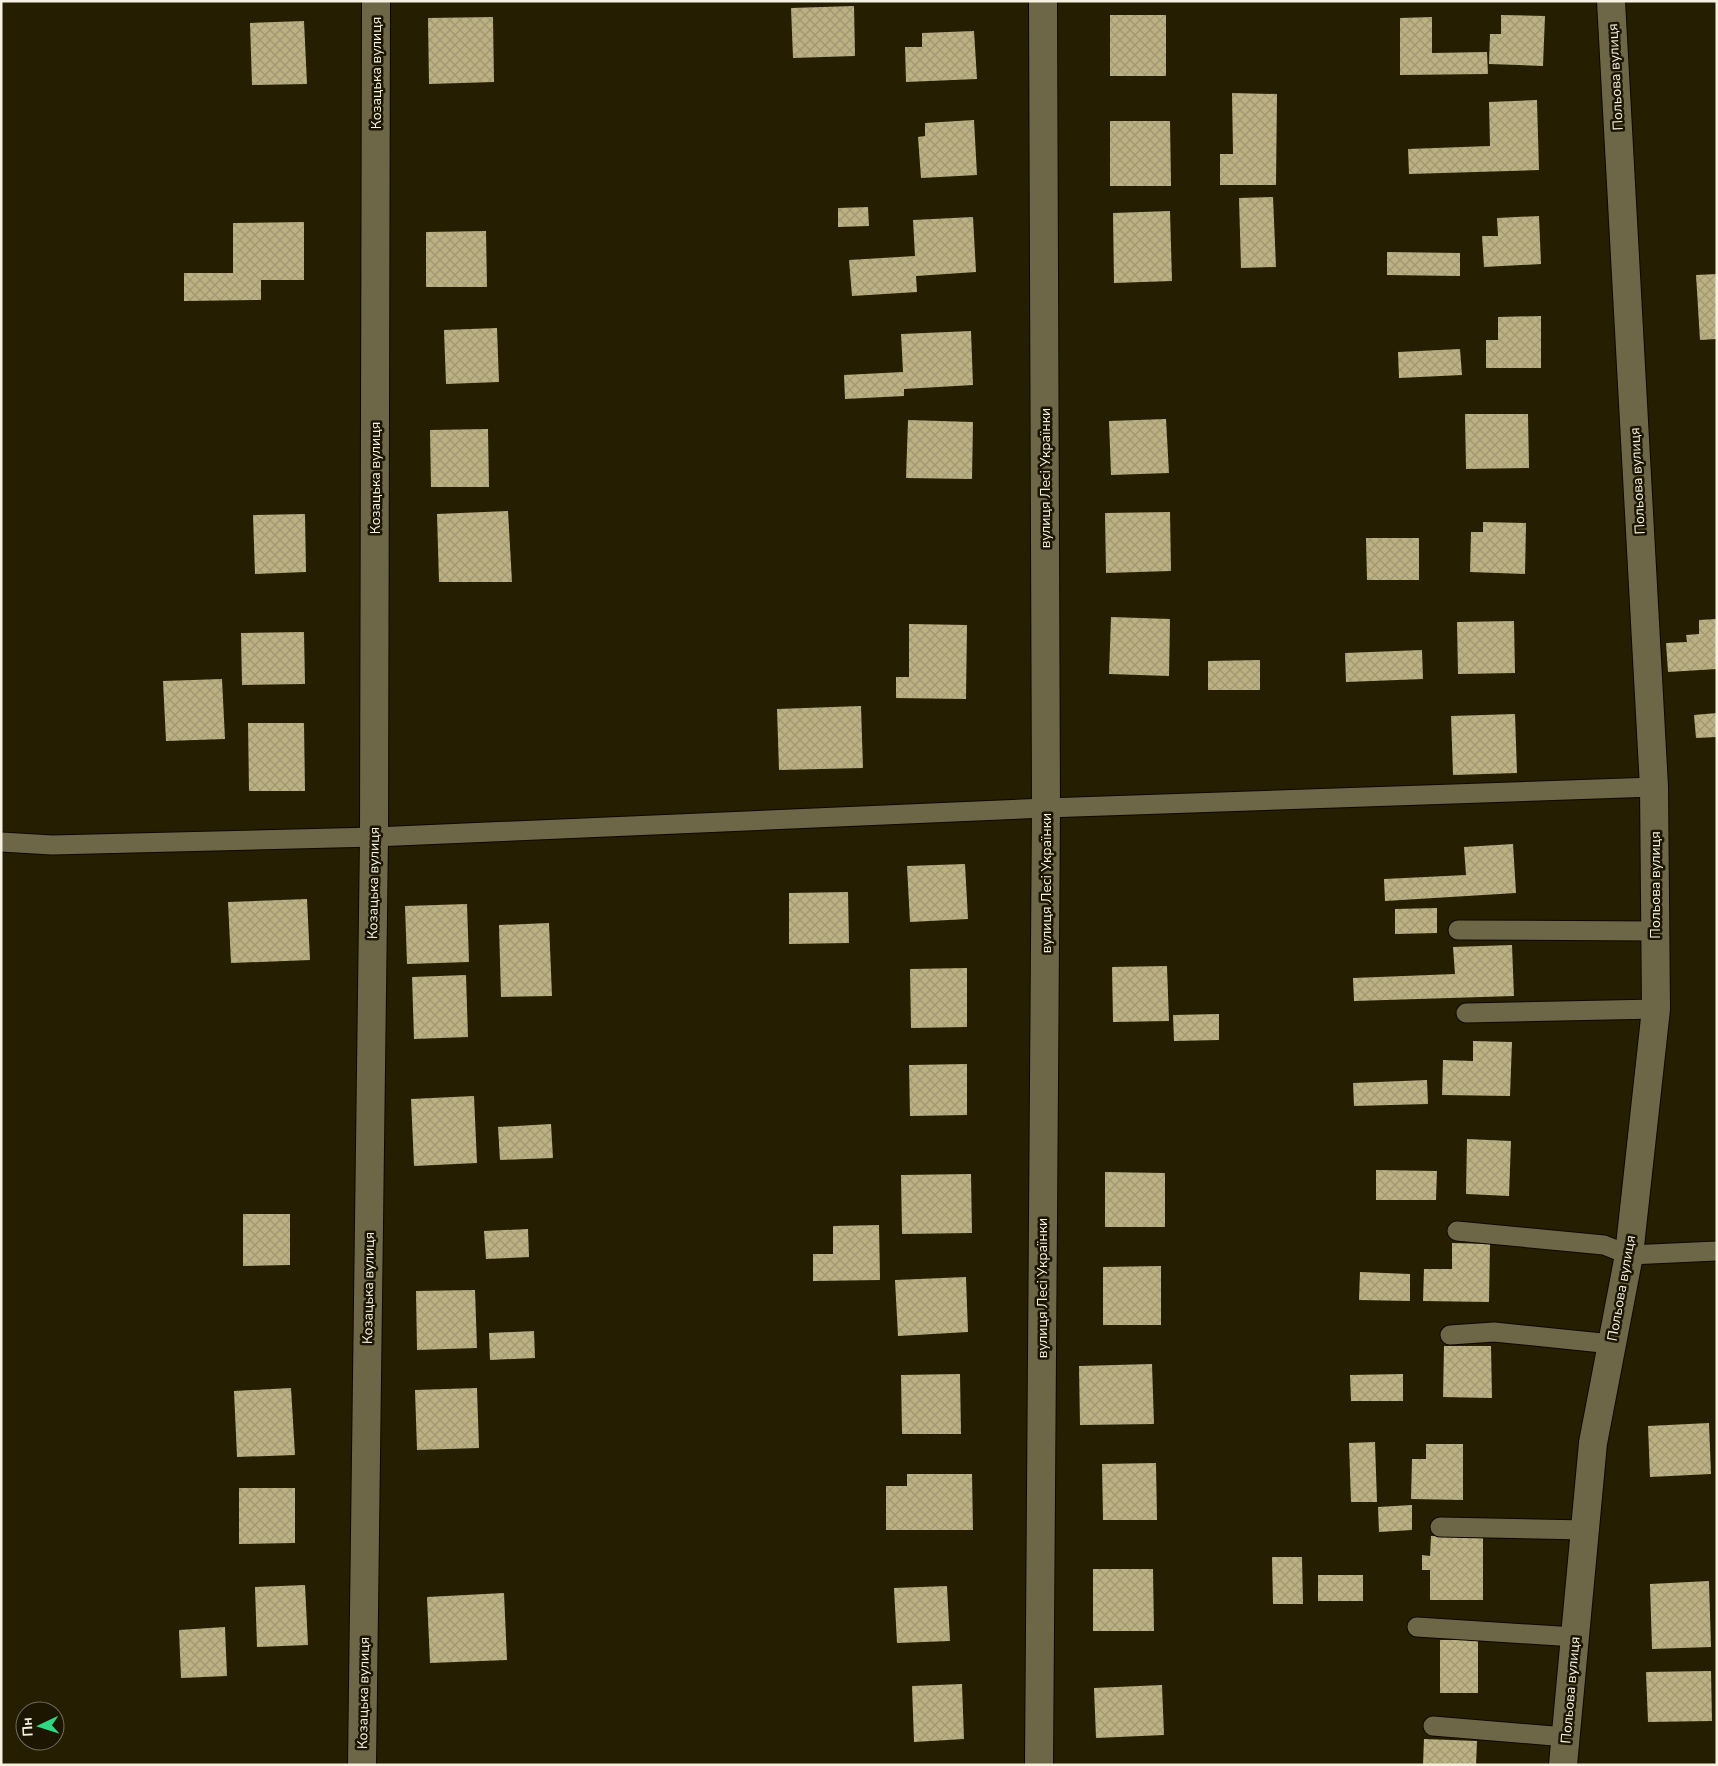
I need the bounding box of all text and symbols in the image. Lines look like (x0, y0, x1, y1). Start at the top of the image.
street label: Козацька вулиця (367, 17, 386, 129)
street label: Польова вулиця (1603, 23, 1628, 131)
street label: вулиця Лесі Українки (1036, 408, 1055, 548)
street label: Козацька вулиця (366, 422, 385, 534)
street label: Польова вулиця (1625, 427, 1650, 535)
street label: вулиця Лесі Українки (1037, 813, 1056, 953)
street label: Козацька вулиця (363, 827, 384, 939)
street label: Польова вулиця (1646, 831, 1665, 939)
street label: вулиця Лесі Українки (1033, 1218, 1052, 1358)
street label: Козацька вулиця (358, 1232, 379, 1344)
street label: Польова вулиця (1603, 1234, 1640, 1343)
street label: Польова вулиця (1556, 1636, 1585, 1744)
street label: Козацька вулиця (353, 1637, 374, 1749)
north arrow (15, 1701, 65, 1751)
text: Пн (17, 1717, 38, 1737)

